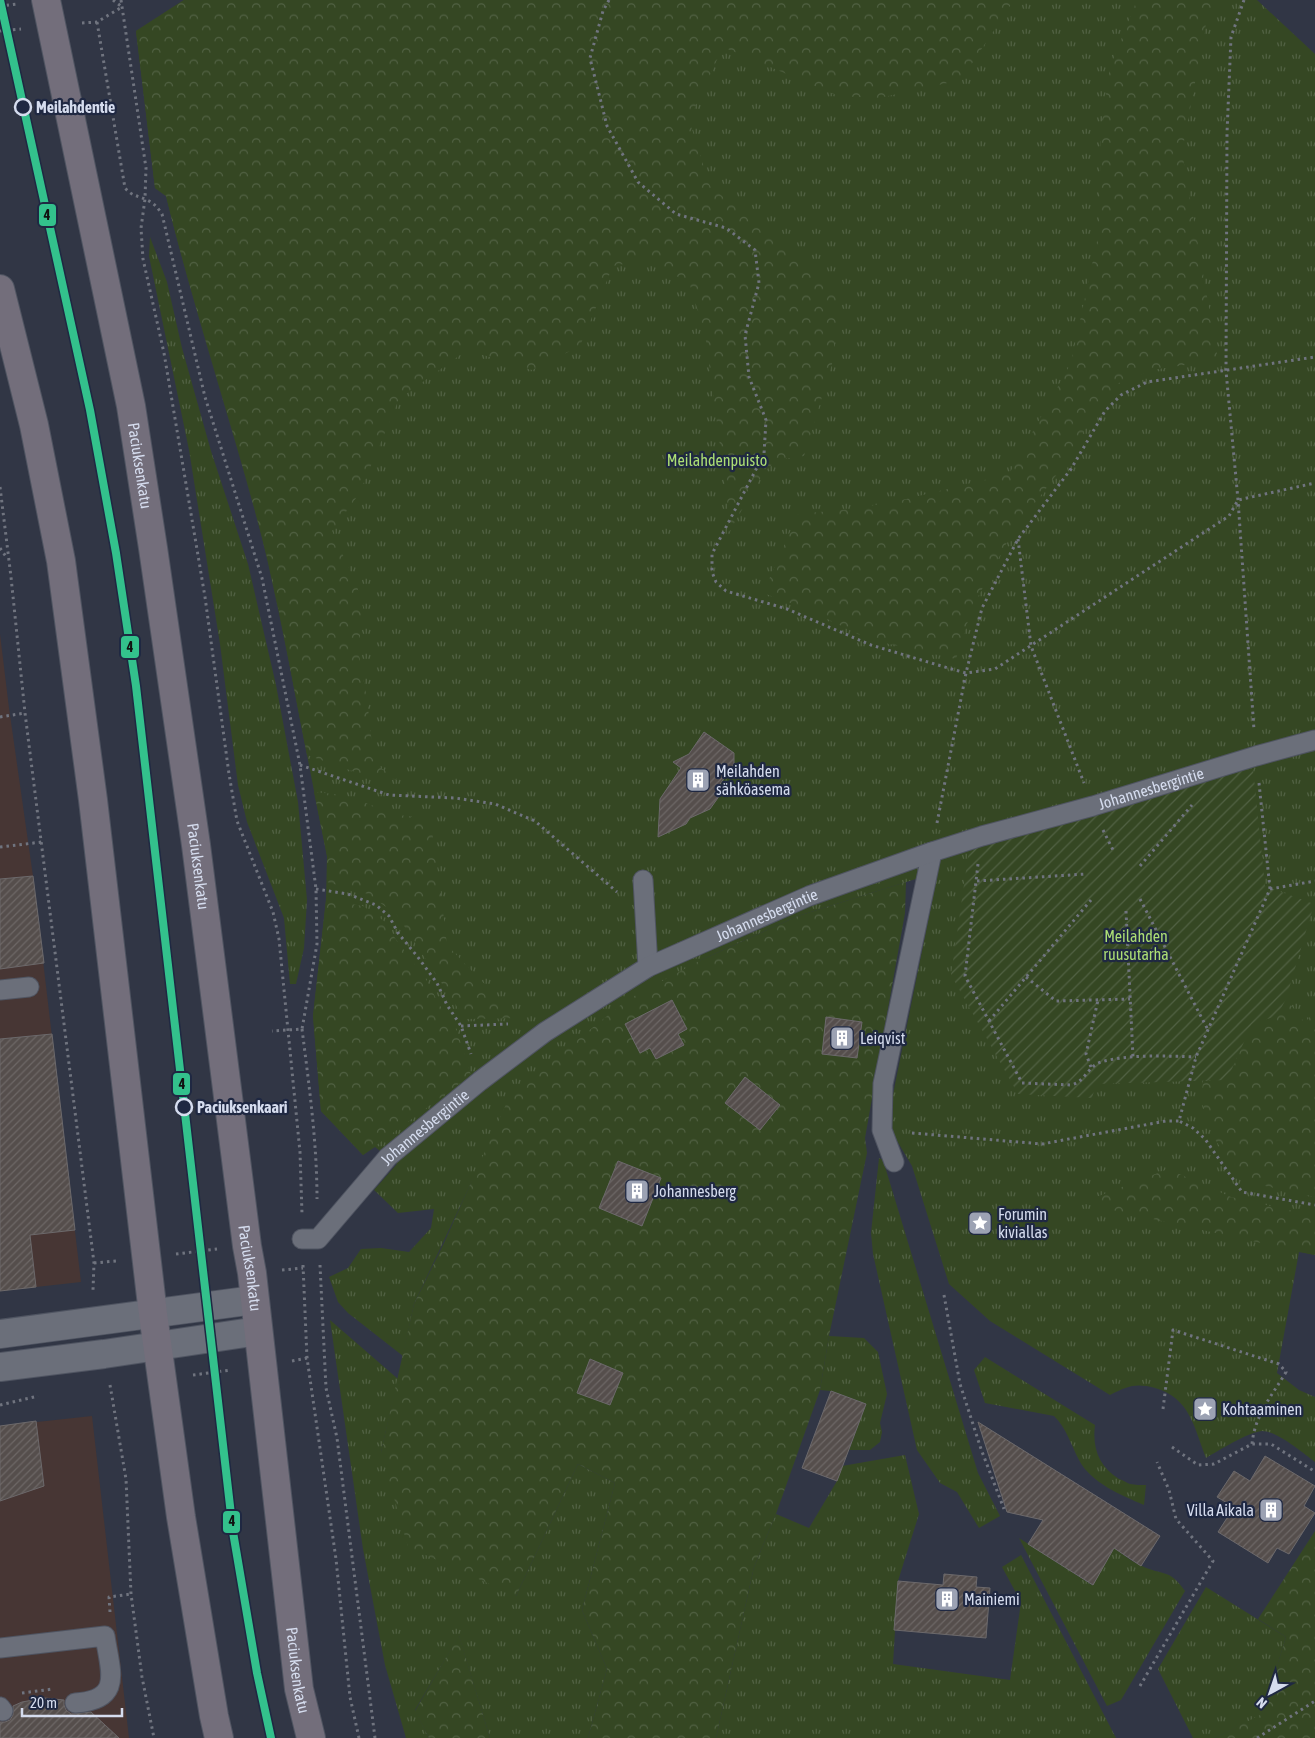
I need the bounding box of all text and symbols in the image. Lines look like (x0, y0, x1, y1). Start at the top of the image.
marker: Meilahdentie (14, 98, 32, 116)
place label: Meilahdentie (36, 98, 115, 116)
line badge: 4 (38, 203, 57, 227)
text: 4 (43, 207, 51, 223)
street label: Paciuksenkatu (125, 421, 156, 510)
park label: Meilahdenpuisto (667, 451, 767, 470)
line badge: 4 (120, 635, 140, 659)
text: 4 (126, 639, 134, 655)
place label: Meilahden sähköasema (716, 762, 790, 798)
street label: Johannesbergintie (1096, 764, 1206, 813)
building icon: Meilahden sähköasema (685, 767, 711, 793)
street label: Paciuksenkatu (184, 822, 213, 910)
street label: Johannesbergintie (713, 885, 820, 945)
park label: Meilahden ruusutarha (1103, 927, 1169, 963)
building icon: Leiqvist (829, 1025, 855, 1051)
place label: Leiqvist (860, 1029, 906, 1048)
line badge: 4 (172, 1072, 191, 1096)
text: 4 (178, 1076, 186, 1092)
street label: Johannesbergintie (376, 1085, 472, 1169)
marker: Paciuksenkaari (175, 1098, 193, 1116)
place label: Paciuksenkaari (197, 1098, 288, 1116)
building icon: Johannesberg (624, 1178, 650, 1204)
place label: Johannesberg (654, 1182, 736, 1201)
place label: Forumin kiviallas (998, 1205, 1048, 1241)
place icon: Forumin kiviallas (967, 1210, 993, 1236)
street label: Paciuksenkatu (235, 1224, 265, 1312)
place icon: Kohtaaminen (1192, 1396, 1218, 1422)
place label: Kohtaaminen (1222, 1400, 1302, 1418)
building icon: Villa Aikala (1258, 1497, 1284, 1523)
place label: Villa Aikala (1187, 1501, 1254, 1519)
line badge: 4 (222, 1510, 241, 1534)
text: 4 (228, 1513, 236, 1529)
building icon: Mainiemi (934, 1586, 960, 1612)
place label: Mainiemi (964, 1590, 1020, 1608)
street label: Paciuksenkatu (283, 1626, 314, 1715)
north arrow (1245, 1668, 1295, 1718)
scale bar (22, 1686, 122, 1718)
text: 20 m (30, 1694, 57, 1711)
text: N (1253, 1694, 1270, 1712)

